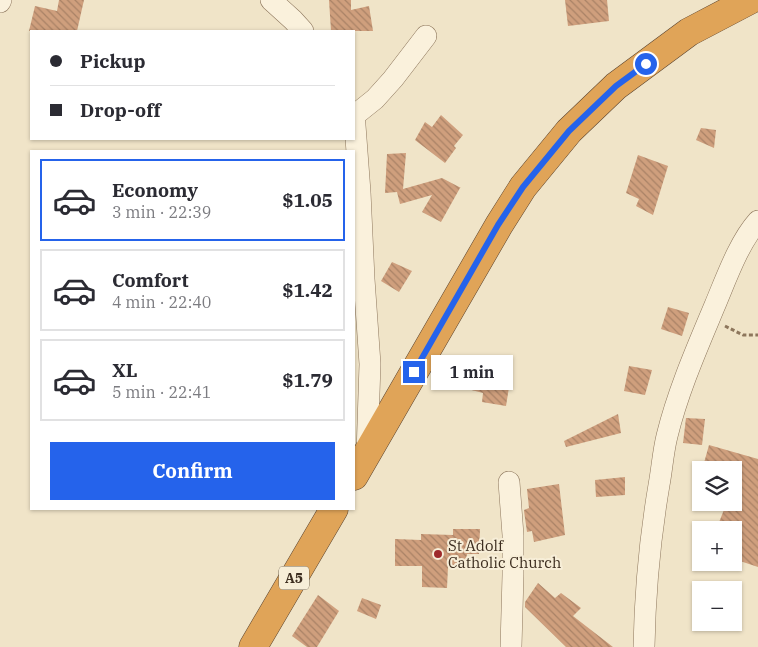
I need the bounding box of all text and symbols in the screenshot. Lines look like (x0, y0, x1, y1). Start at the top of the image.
text: Pickup (80, 49, 145, 73)
route start (635, 53, 657, 75)
text: Drop-off (80, 98, 161, 122)
icon: car (52, 178, 97, 223)
text: Economy (112, 178, 198, 202)
text: $1.05 (282, 188, 333, 212)
text: 3 min · 22:39 (112, 202, 211, 222)
icon: car (52, 268, 97, 313)
text: Comfort (112, 268, 189, 292)
text: $1.42 (282, 278, 333, 302)
text: 4 min · 22:40 (112, 292, 211, 312)
callout: 1 min (432, 354, 514, 390)
icon: car (52, 358, 97, 403)
text: XL (112, 358, 138, 382)
route end (403, 361, 425, 383)
text: 1 min (450, 362, 494, 382)
text: $1.79 (282, 368, 333, 392)
text: 5 min · 22:41 (112, 382, 211, 402)
button: Confirm (50, 442, 335, 500)
map controls (692, 461, 742, 631)
button: layers (692, 461, 742, 511)
button: + (692, 521, 742, 571)
place label: St Adolf Catholic Church (448, 536, 561, 572)
marker: St Adolf Catholic Church (432, 548, 444, 560)
road number: A5 (279, 566, 309, 590)
button: − (692, 581, 742, 631)

